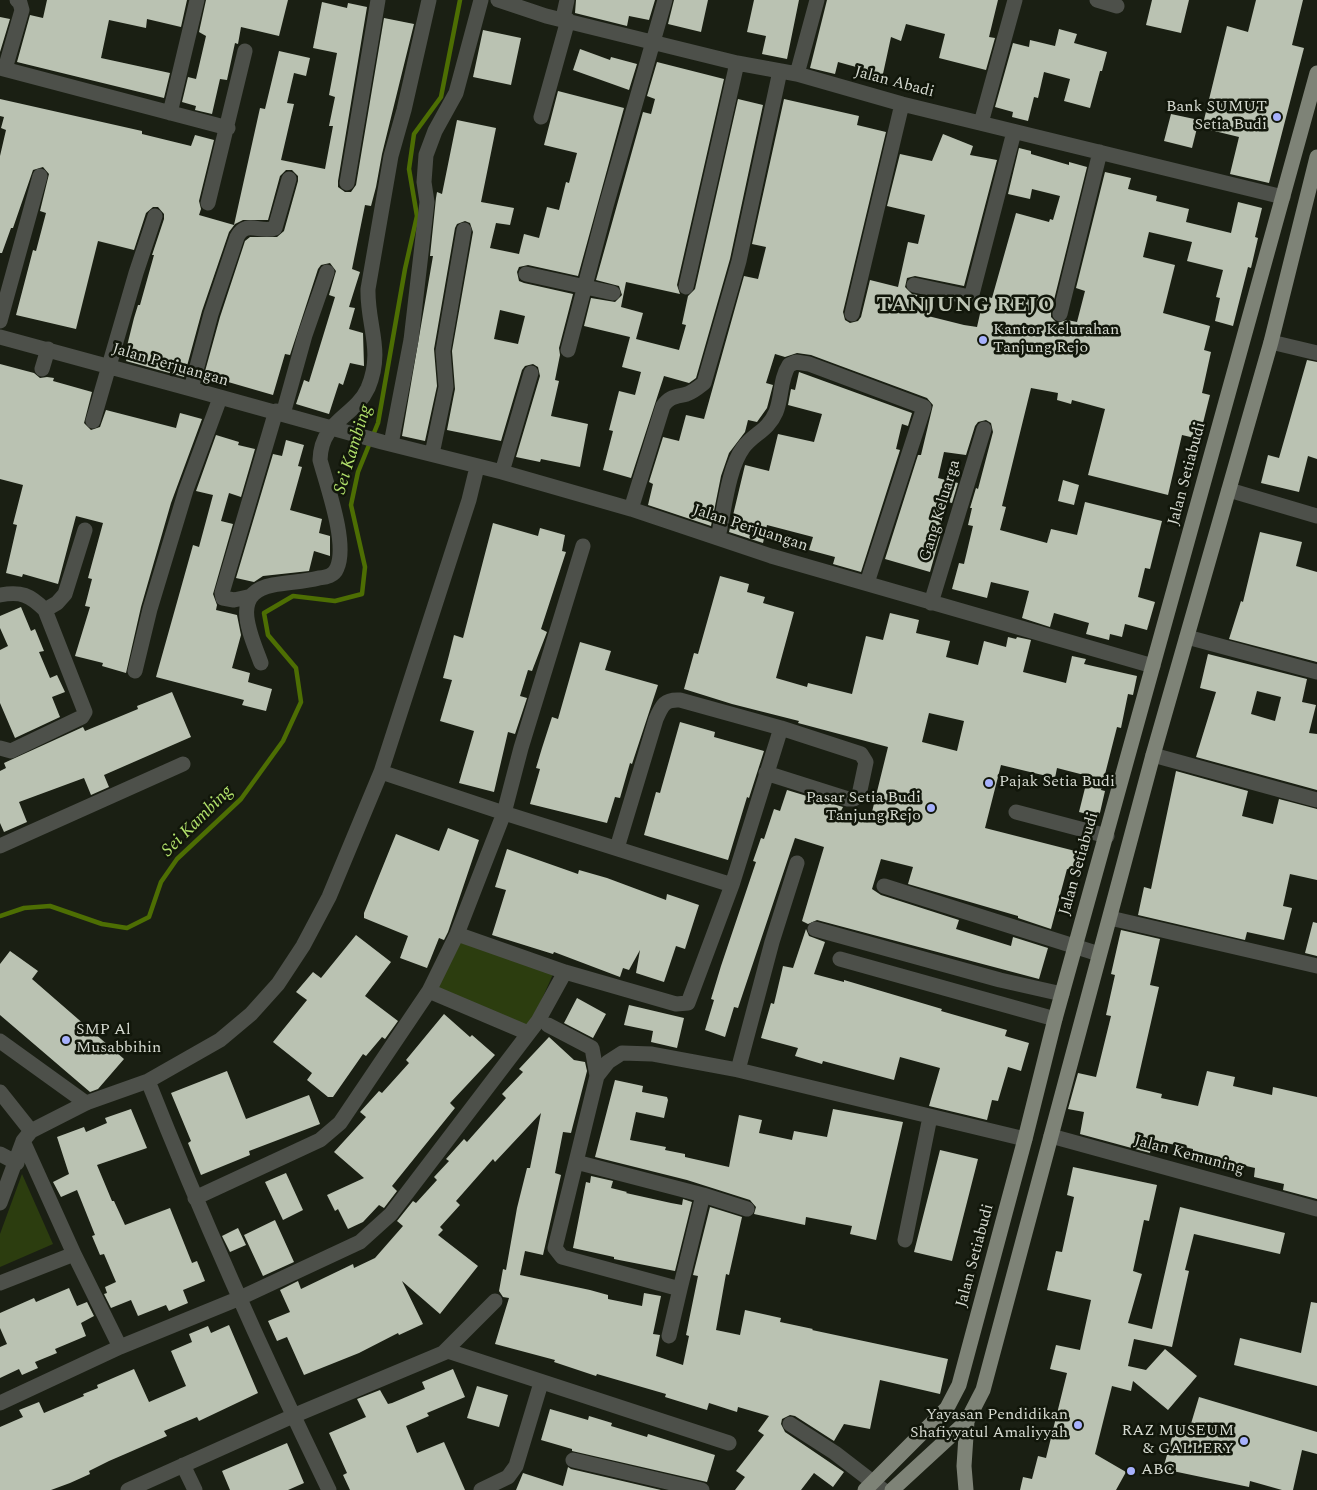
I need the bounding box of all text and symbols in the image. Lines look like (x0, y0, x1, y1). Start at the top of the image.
street label: Jalan Abadi (852, 63, 936, 103)
place label: Bank SUMUT Setia Budi (1166, 98, 1267, 136)
marker: Bank SUMUT Setia Budi (1271, 111, 1283, 123)
district label: TANJUNG REJO (875, 294, 1057, 320)
place label: Kantor Kelurahan Tanjung Rejo (993, 321, 1119, 359)
marker: Kantor Kelurahan Tanjung Rejo (977, 334, 989, 346)
street label: Jalan Perjuangan (110, 340, 230, 392)
water label: Sei Kambing (330, 403, 378, 497)
street label: Jalan Setiabudi (1165, 420, 1211, 528)
street label: Gang Keluarga (916, 458, 966, 564)
street label: Jalan Perjuangan (690, 501, 810, 557)
place label: Pajak Setia Budi (999, 773, 1115, 793)
marker: Pajak Setia Budi (983, 777, 995, 789)
water label: Sei Kambing (158, 782, 238, 862)
place label: Pasar Setia Budi Tanjung Rejo (806, 789, 921, 827)
marker: Pasar Setia Budi Tanjung Rejo (925, 802, 937, 814)
street label: Jalan Setiabudi (1056, 810, 1104, 918)
place label: SMP Al Musabbihin (76, 1021, 161, 1059)
marker: SMP Al Musabbihin (60, 1034, 72, 1046)
street label: Jalan Kemuning (1132, 1132, 1246, 1180)
street label: Jalan Setiabudi (953, 1202, 999, 1310)
place label: Yayasan Pendidikan Shafiyyatul Amaliyyah (910, 1406, 1068, 1444)
marker: Yayasan Pendidikan Shafiyyatul Amaliyyah (1072, 1419, 1084, 1431)
place label: RAZ MUSEUM & GALLERY (1122, 1422, 1234, 1460)
marker: RAZ MUSEUM & GALLERY (1238, 1435, 1250, 1447)
place label: ABC (1141, 1461, 1175, 1481)
marker: ABC (1125, 1465, 1137, 1477)

